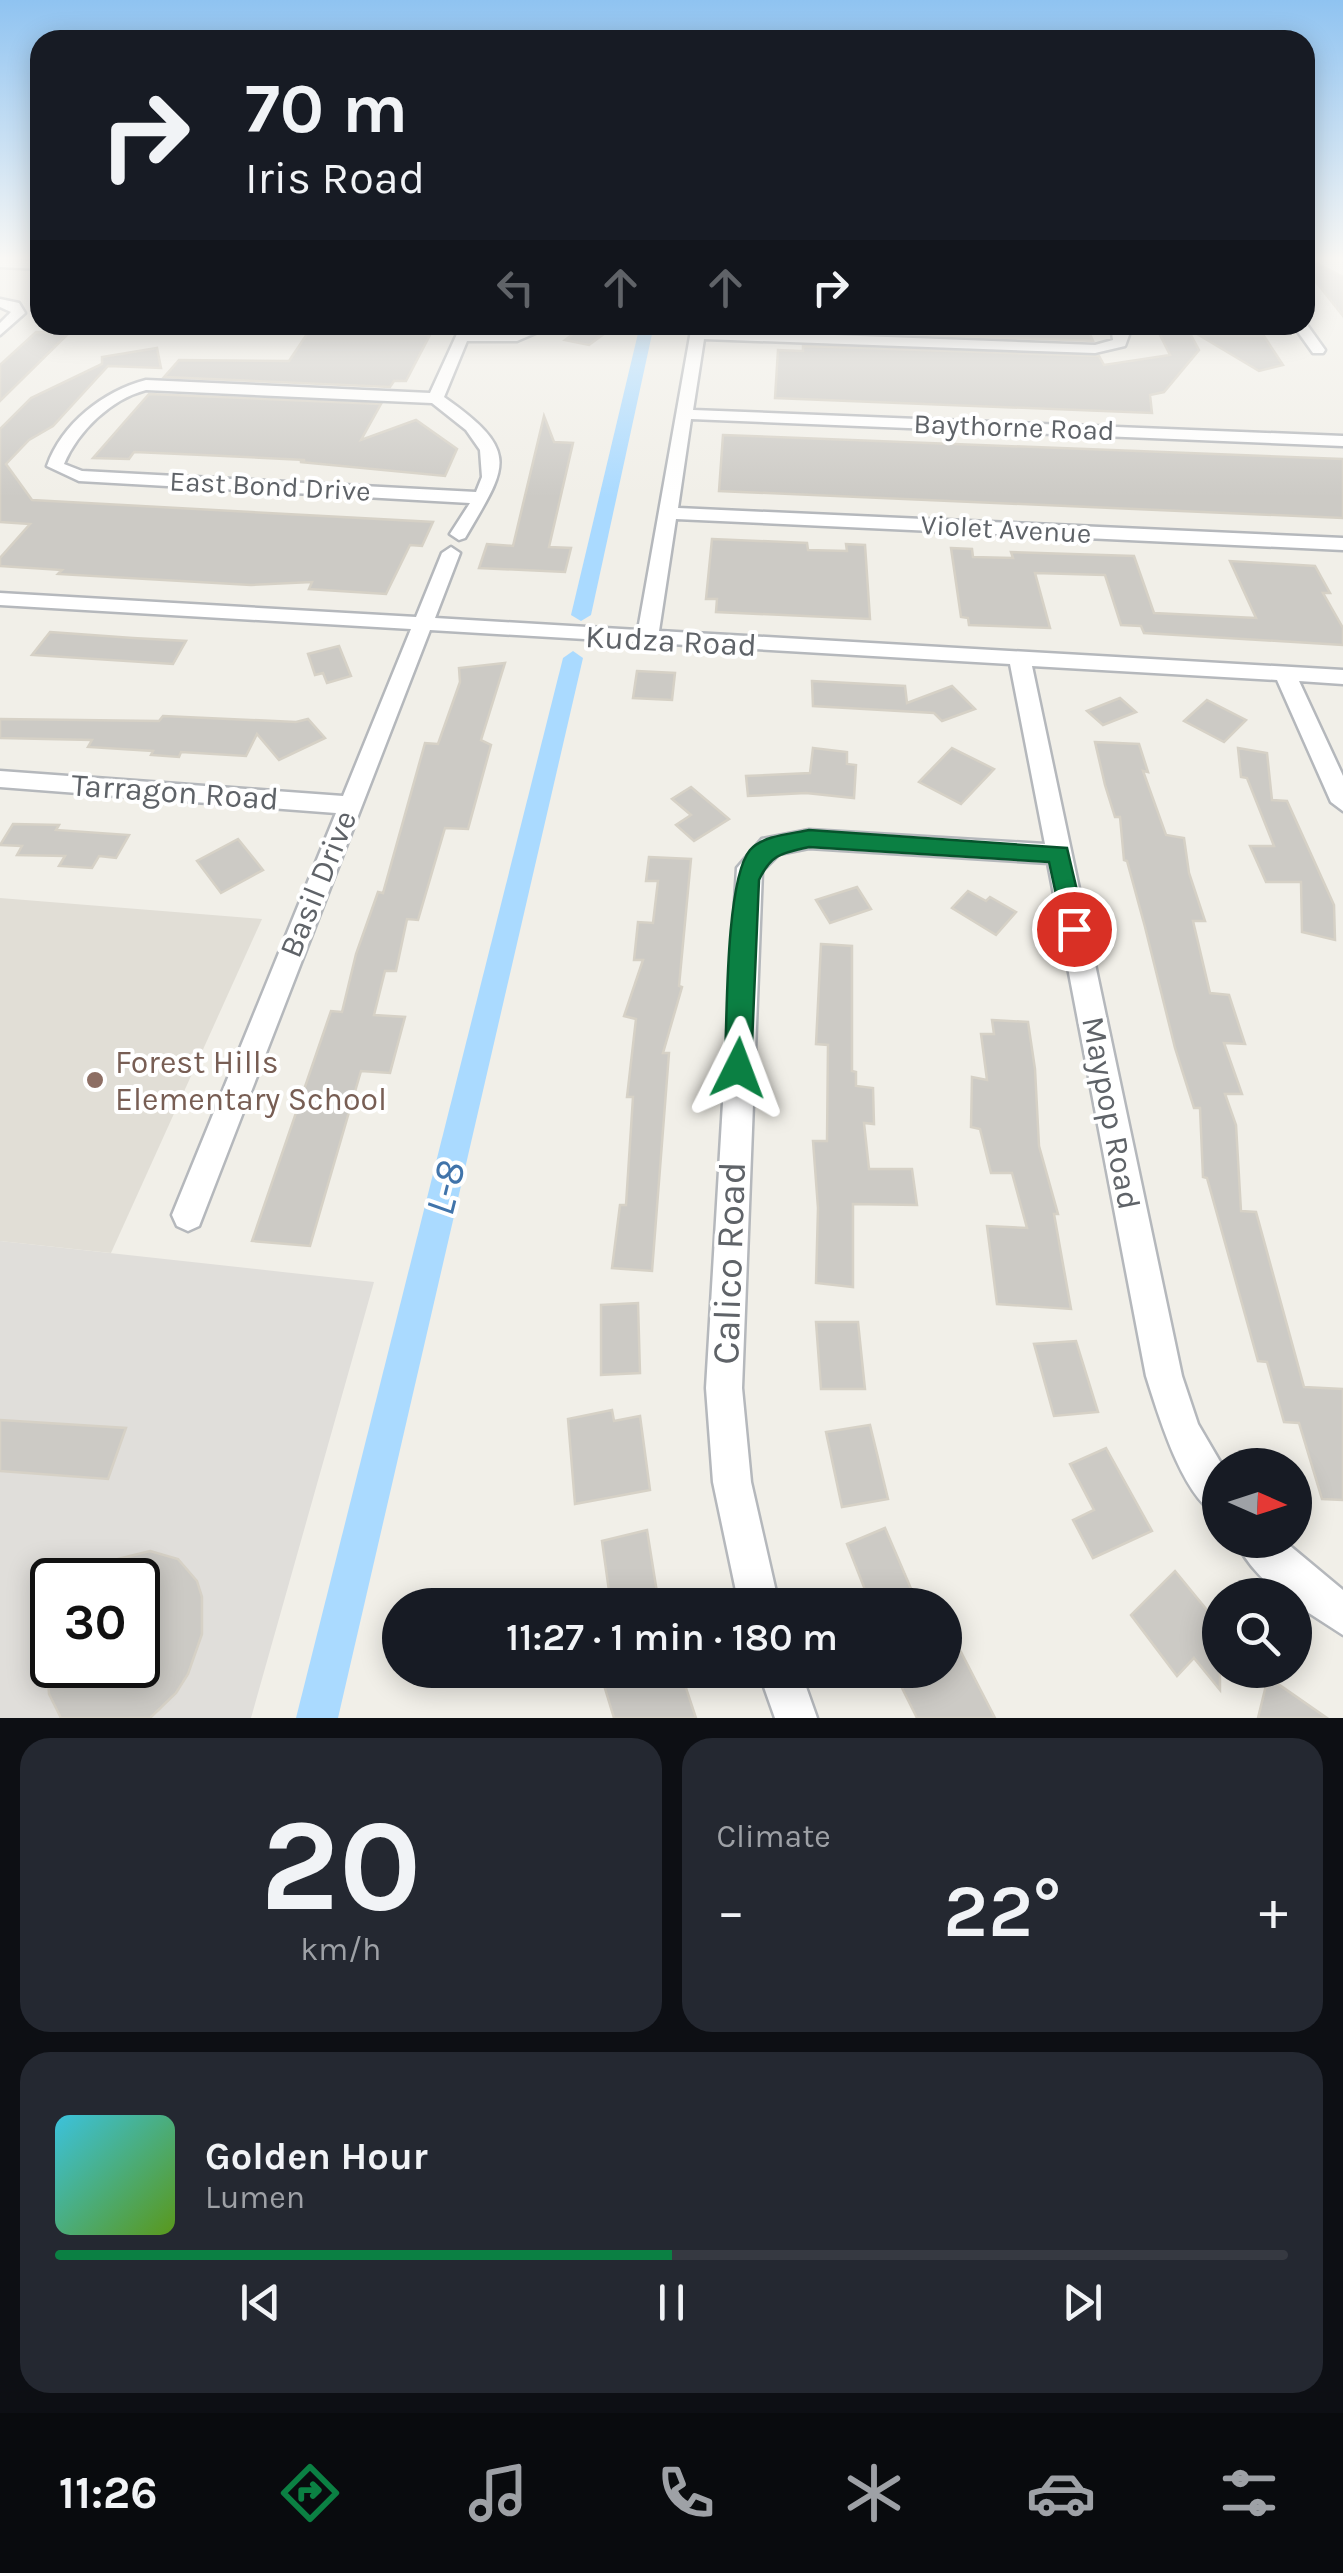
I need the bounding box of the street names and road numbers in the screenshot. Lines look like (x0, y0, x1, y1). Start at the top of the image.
street label: Baythorne Road (913, 407, 1115, 447)
street label: East Bond Drive (169, 464, 371, 508)
street label: Violet Avenue (920, 508, 1092, 550)
street label: Kudza Road (584, 618, 758, 664)
street label: Tarragon Road (70, 766, 280, 818)
street label: Basil Drive (272, 805, 364, 963)
street label: Maypop Road (1074, 1013, 1148, 1213)
street label: Calico Road (703, 1161, 755, 1365)

